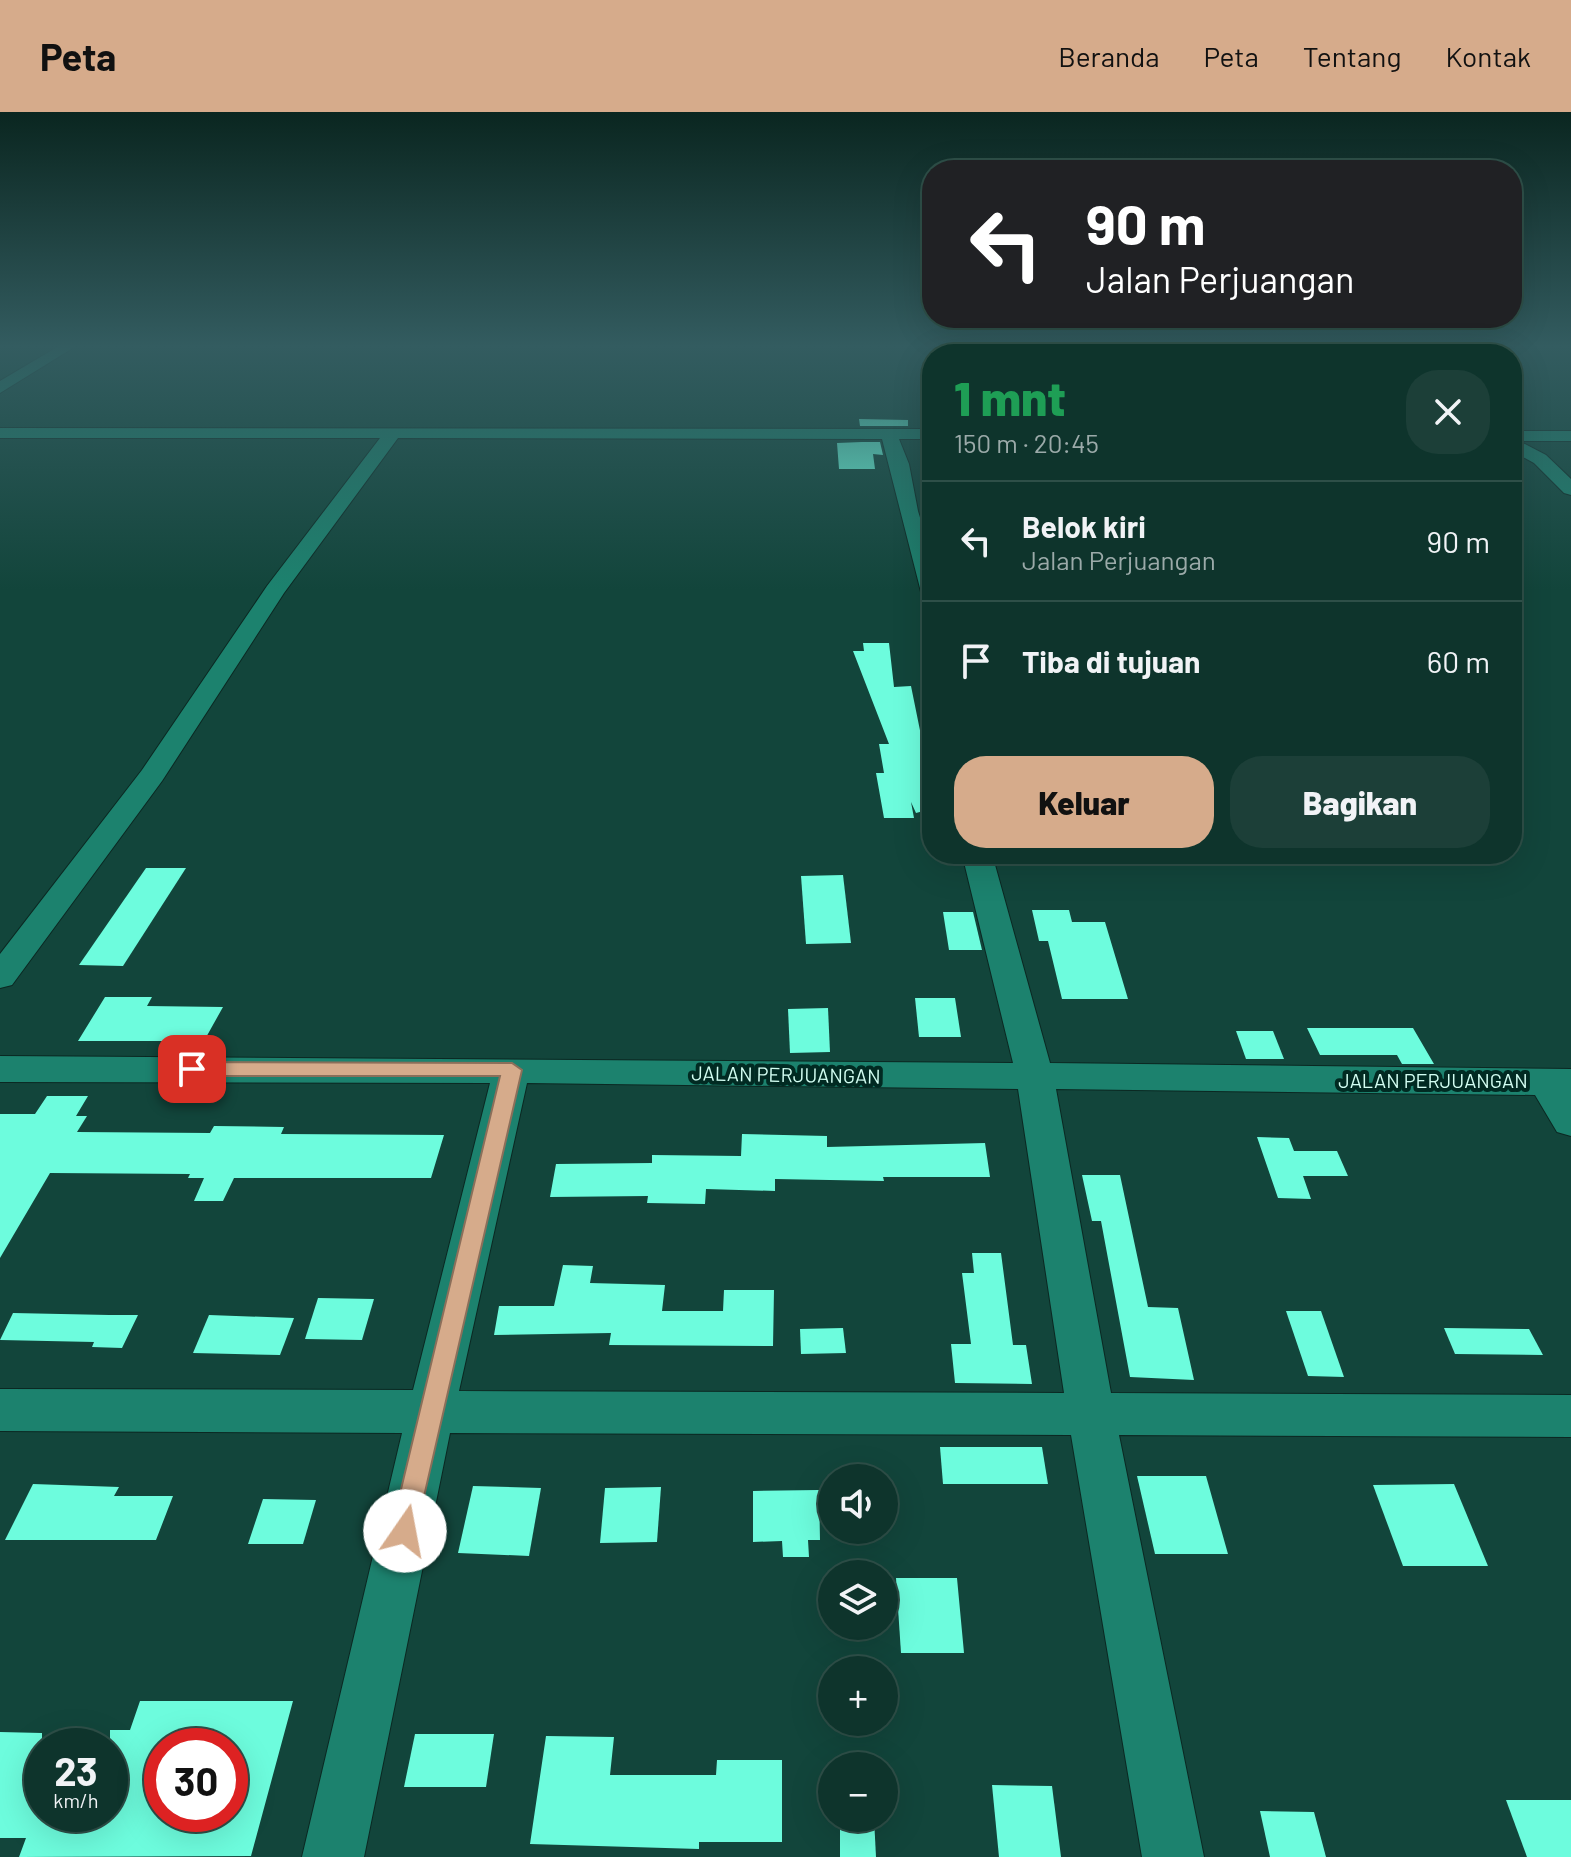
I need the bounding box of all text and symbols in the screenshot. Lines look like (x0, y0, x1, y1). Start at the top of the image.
text: Peta (40, 33, 116, 79)
text: Beranda (1058, 39, 1160, 73)
text: Peta (1204, 39, 1259, 73)
text: Tentang (1303, 39, 1401, 73)
text: Kontak (1445, 39, 1531, 73)
text: 90 m (1086, 189, 1206, 256)
icon: left (954, 192, 1058, 296)
text: Jalan Perjuangan (1086, 257, 1354, 300)
text: 1 mnt (954, 368, 1066, 426)
button: close (1406, 370, 1490, 454)
text: 150 m · 20:45 (954, 427, 1099, 458)
text: Belok kiri (1022, 508, 1146, 544)
icon: left (954, 519, 998, 563)
text: 90 m (1427, 523, 1490, 559)
text: Jalan Perjuangan (1022, 544, 1216, 575)
icon: arrive (954, 639, 998, 683)
text: Tiba di tujuan (1022, 643, 1200, 679)
text: 60 m (1427, 643, 1490, 679)
button: Keluar (954, 756, 1214, 848)
button: Bagikan (1230, 756, 1490, 848)
pin (158, 1035, 226, 1103)
icon: arrive (170, 1047, 214, 1091)
street label: JALAN PERJUANGAN (691, 1060, 881, 1088)
street label: JALAN PERJUANGAN (1338, 1068, 1528, 1092)
map controls (818, 1464, 898, 1832)
button: sound (818, 1464, 898, 1544)
position arrow (363, 1489, 447, 1573)
button: layers (818, 1560, 898, 1640)
button: + (818, 1656, 898, 1736)
speed limit sign: 30 (144, 1728, 248, 1832)
text: 23 (54, 1746, 98, 1794)
button: − (818, 1752, 898, 1832)
text: km/h (53, 1788, 99, 1812)

